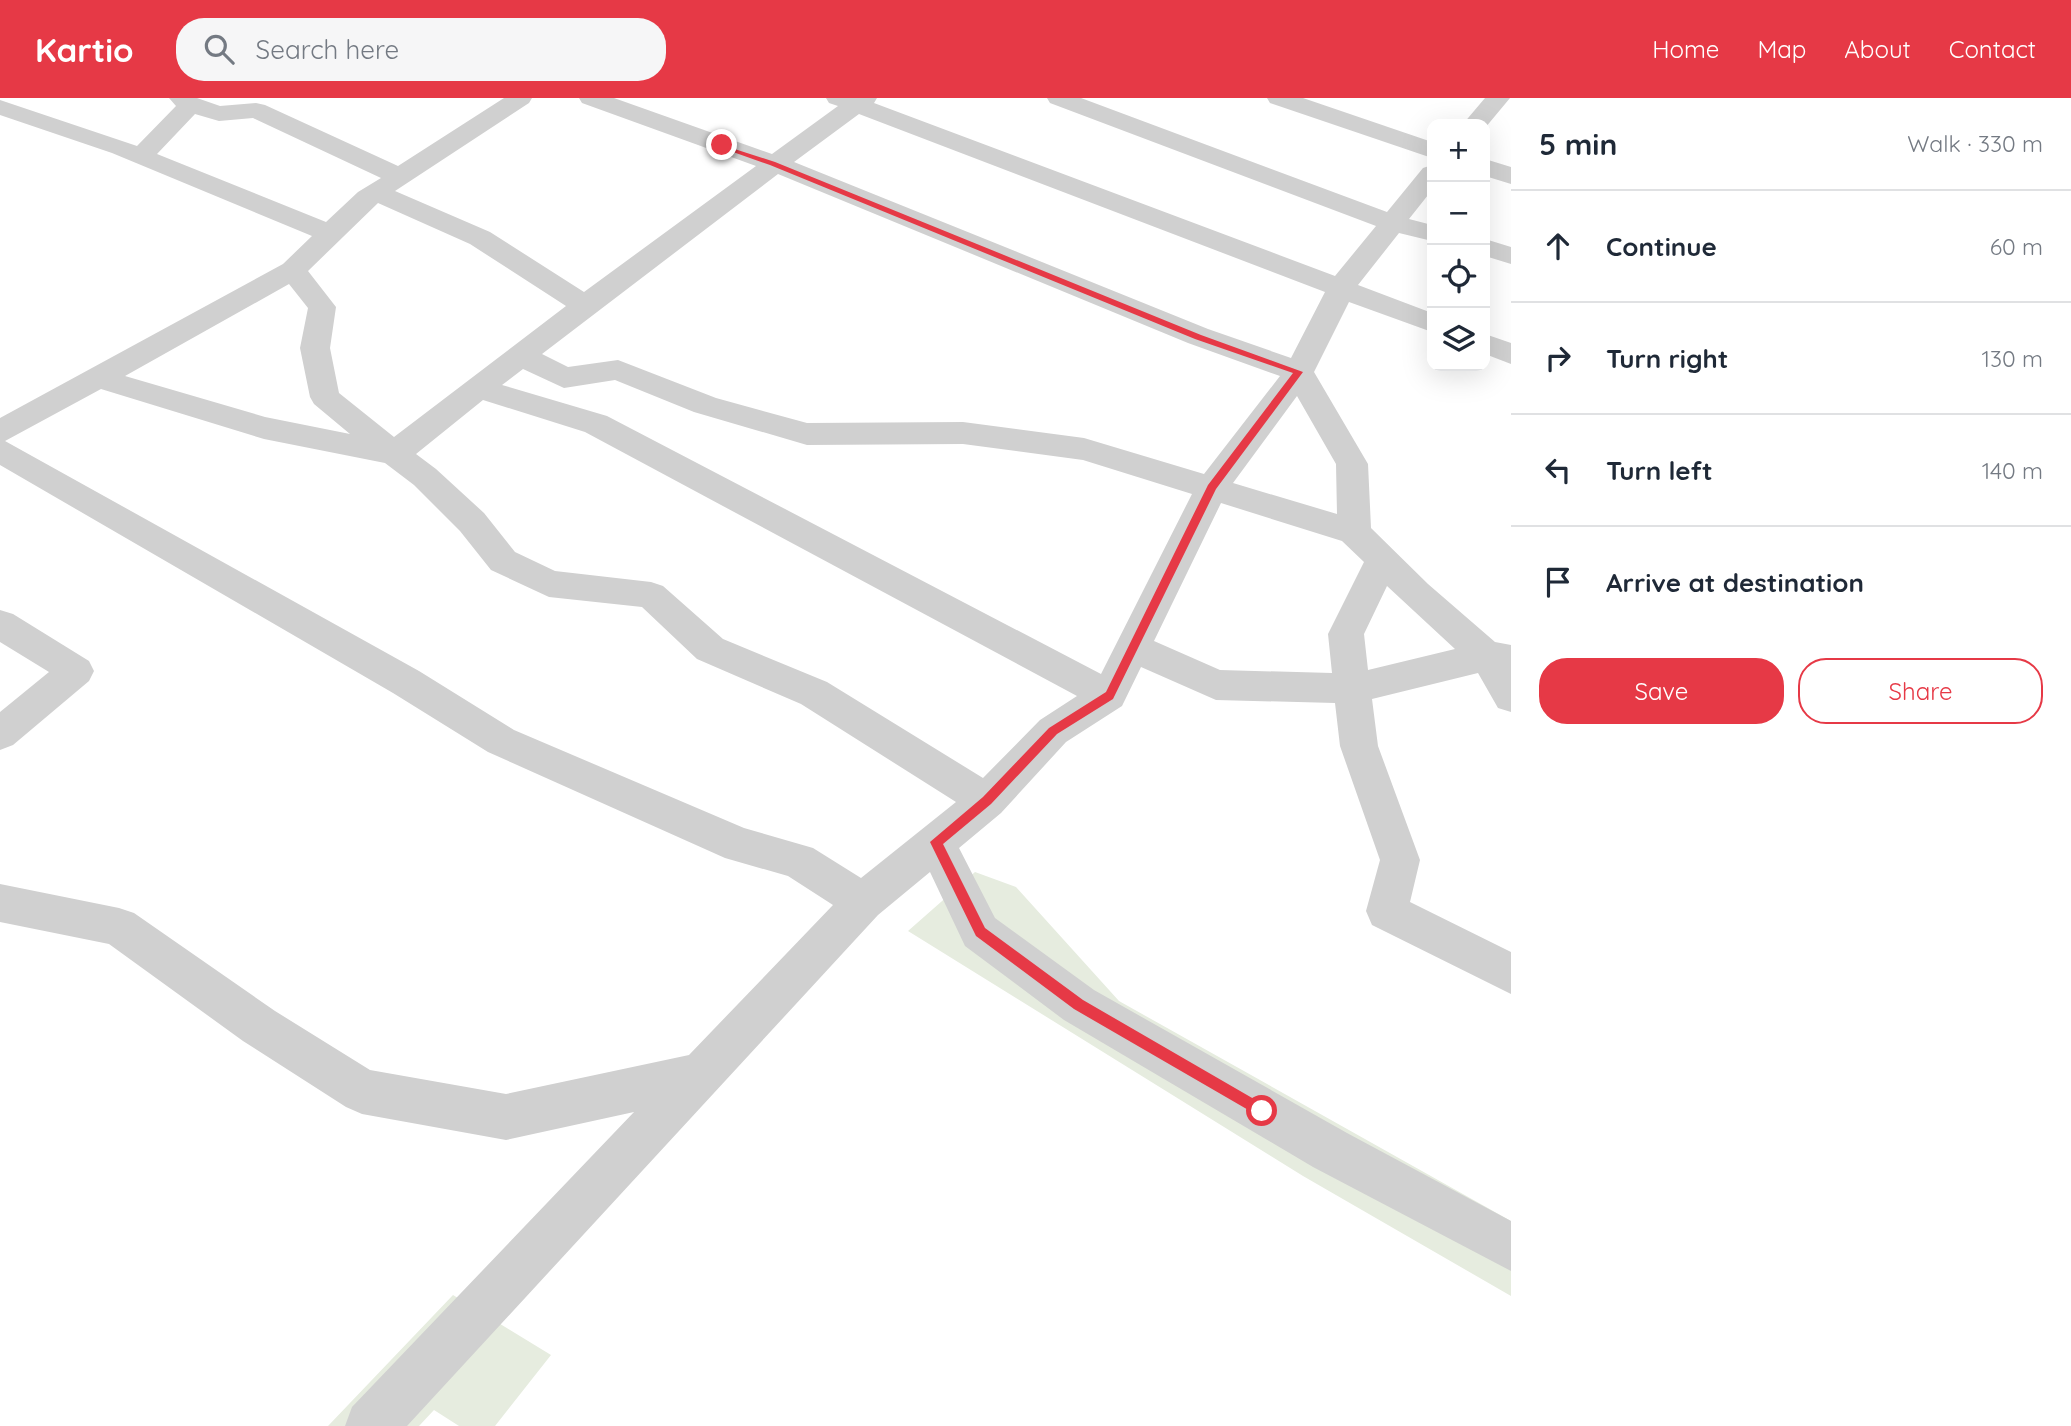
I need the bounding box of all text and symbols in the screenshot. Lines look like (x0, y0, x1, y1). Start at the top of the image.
search box (176, 18, 666, 81)
text: Kartio (35, 29, 134, 70)
icon: search (200, 30, 238, 68)
text: Search here (256, 33, 399, 66)
text: Home (1652, 34, 1719, 64)
text: Map (1757, 34, 1806, 64)
text: About (1844, 34, 1911, 64)
text: Contact (1949, 34, 2036, 64)
map controls (1427, 119, 1490, 371)
button: + (1427, 119, 1490, 182)
text: 5 min (1539, 125, 1617, 163)
route end (706, 129, 737, 160)
text: Walk · 330 m (1907, 129, 2043, 158)
button: − (1427, 182, 1490, 245)
icon: ahead (1539, 227, 1577, 265)
text: Continue (1606, 230, 1717, 263)
text: 60 m (1990, 232, 2043, 261)
button: locate (1427, 245, 1490, 308)
button: layers (1427, 308, 1490, 371)
icon: right (1539, 339, 1577, 377)
text: Turn right (1606, 342, 1728, 375)
text: 130 m (1981, 344, 2043, 373)
icon: left (1539, 451, 1577, 489)
text: Turn left (1606, 454, 1713, 487)
text: 140 m (1982, 456, 2043, 485)
icon: arrive (1539, 563, 1577, 601)
text: Arrive at destination (1606, 566, 1864, 599)
button: Save (1539, 658, 1784, 724)
button: Share (1798, 658, 2043, 724)
route start (1246, 1095, 1277, 1126)

